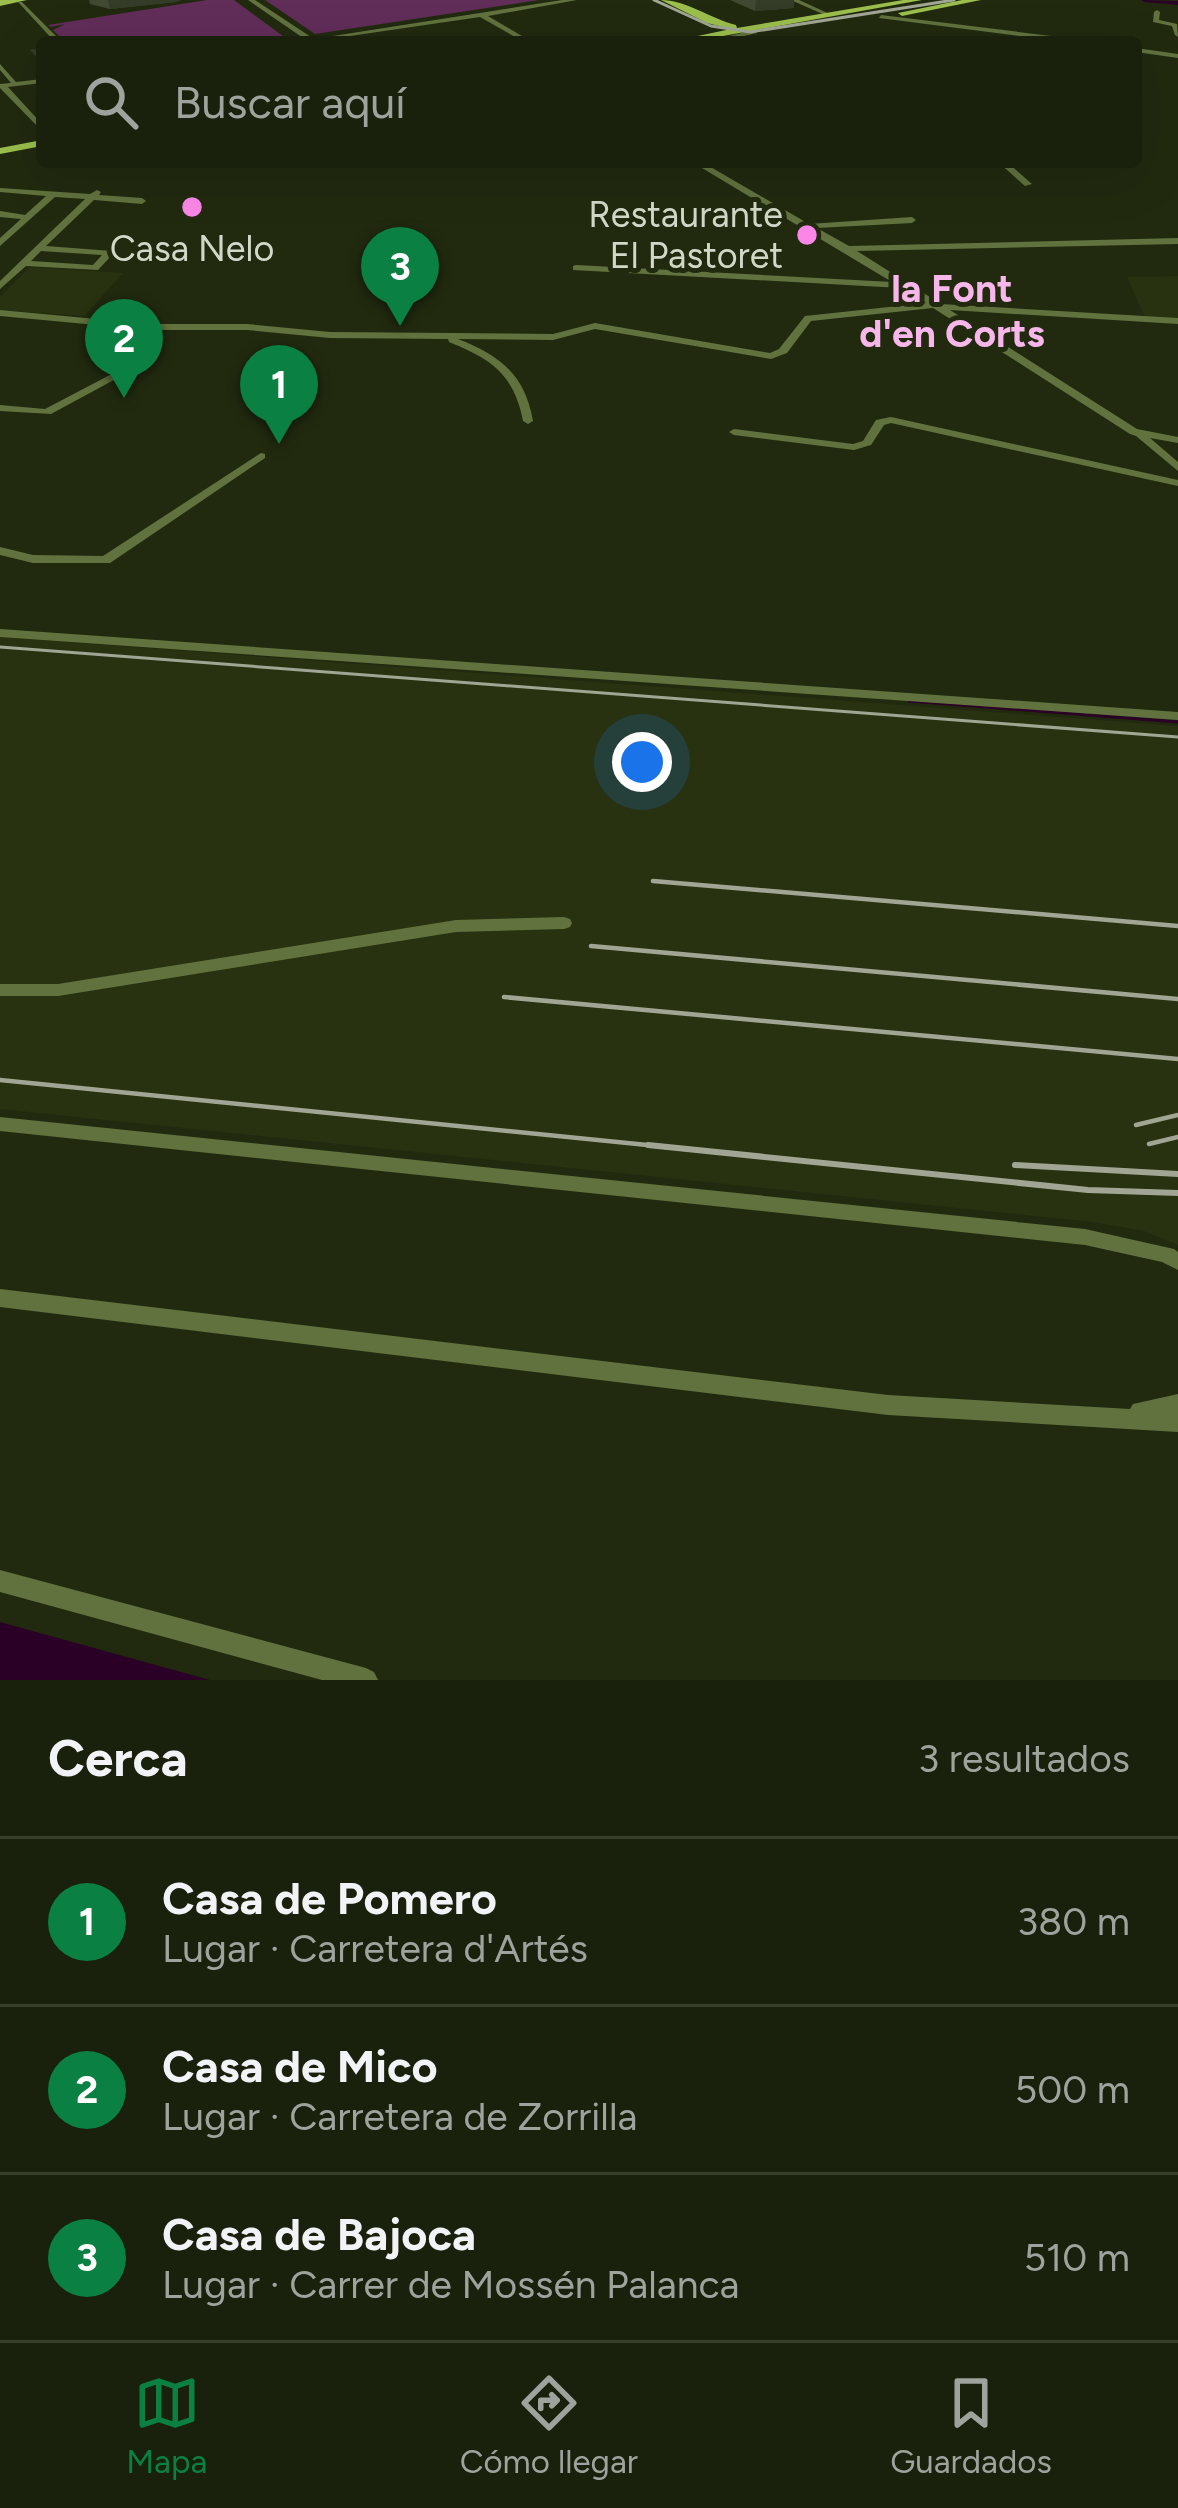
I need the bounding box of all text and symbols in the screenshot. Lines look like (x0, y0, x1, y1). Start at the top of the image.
search box (36, 36, 1142, 168)
icon: search (78, 69, 144, 135)
text: Buscar aquí (174, 75, 406, 129)
place label: Restaurante El Pastoret (588, 193, 783, 277)
marker: Casa Nelo (179, 194, 205, 220)
marker: Restaurante El Pastoret (794, 222, 820, 248)
place label: Casa Nelo (110, 227, 274, 270)
pin: 3 (361, 227, 439, 326)
district label: la Font d'en Corts (859, 265, 1045, 357)
pin: 2 (85, 299, 163, 398)
pin: 1 (240, 345, 318, 444)
your location (612, 732, 672, 792)
text: Cerca (48, 1728, 188, 1789)
text: 3 resultados (918, 1735, 1130, 1782)
text: Casa de Pomero (162, 1871, 497, 1925)
text: 1 (79, 1898, 95, 1945)
text: 380 m (1017, 1898, 1130, 1945)
text: Lugar · Carretera d'Artés (162, 1925, 588, 1972)
text: Casa de Mico (162, 2039, 438, 2093)
text: 2 (76, 2066, 98, 2113)
text: 500 m (1015, 2066, 1130, 2113)
text: Lugar · Carretera de Zorrilla (162, 2093, 637, 2140)
text: Casa de Bajoca (162, 2207, 476, 2261)
text: 3 (76, 2234, 98, 2281)
text: 510 m (1024, 2234, 1130, 2281)
text: Lugar · Carrer de Mossén Palanca (162, 2261, 739, 2308)
tab: Mapa (126, 2370, 207, 2481)
tab: Cómo llegar (460, 2370, 638, 2481)
tab: Guardados (890, 2370, 1052, 2481)

